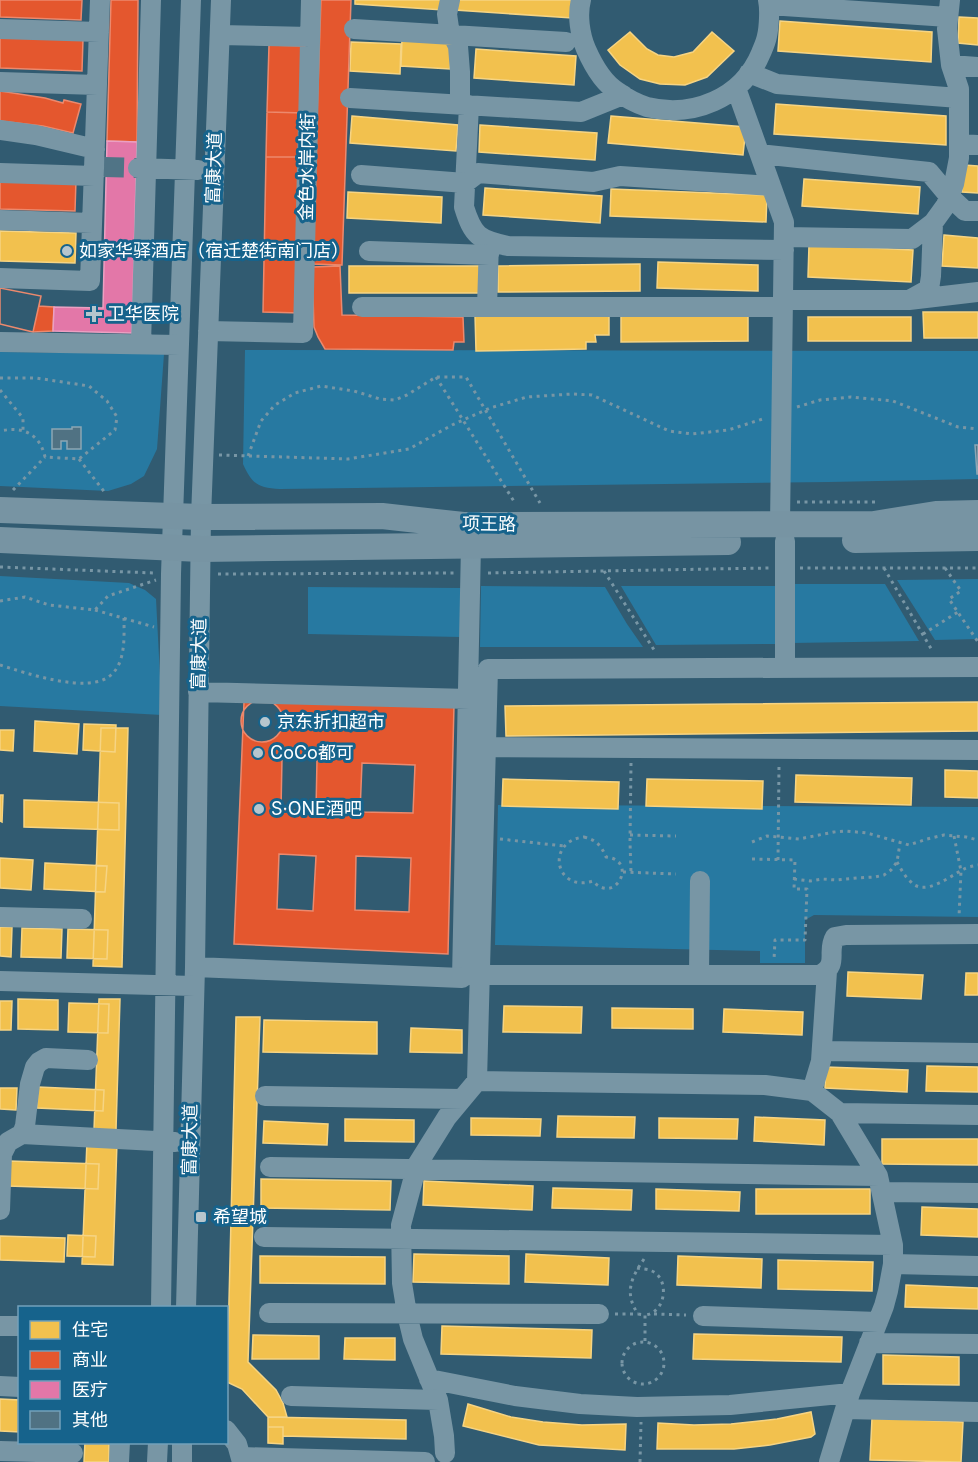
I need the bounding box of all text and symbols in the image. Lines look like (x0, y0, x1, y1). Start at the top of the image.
street label: 金色水岸内街 (295, 113, 318, 221)
street label: 富康大道 (202, 132, 225, 204)
place label: 如家华驿酒店（宿迁楚街南门店） (79, 240, 349, 261)
marker: 如家华驿酒店（宿迁楚街南门店） (60, 244, 74, 258)
place label: 卫华医院 (107, 303, 179, 324)
marker: 卫华医院 (85, 305, 103, 323)
street label: 项王路 (462, 513, 516, 534)
street label: 富康大道 (187, 618, 210, 690)
place label: 京东折扣超市 (277, 711, 385, 732)
marker: 京东折扣超市 (258, 715, 272, 729)
place label: CoCo都可 (270, 742, 354, 763)
marker: CoCo都可 (251, 746, 265, 760)
place label: S·ONE酒吧 (271, 798, 362, 819)
marker: S·ONE酒吧 (252, 802, 266, 816)
street label: 富康大道 (178, 1104, 201, 1176)
place label: 希望城 (213, 1206, 267, 1227)
marker: 希望城 (194, 1210, 208, 1224)
legend (18, 1306, 228, 1444)
text: 住宅 (72, 1319, 108, 1340)
text: 商业 (72, 1349, 108, 1370)
text: 医疗 (72, 1379, 108, 1400)
text: 其他 (72, 1409, 108, 1430)

